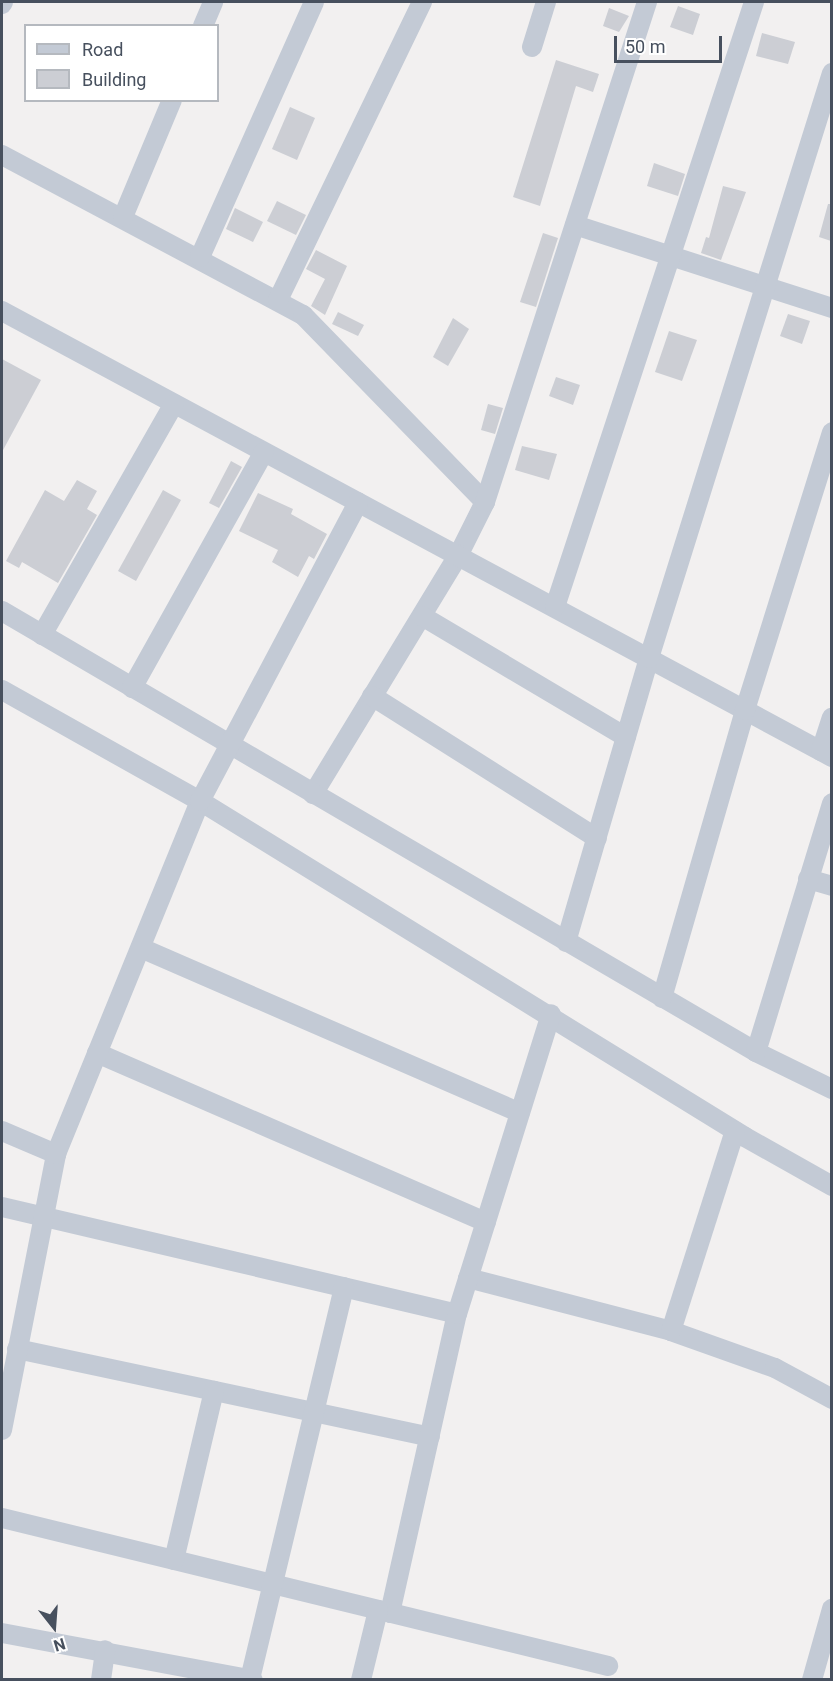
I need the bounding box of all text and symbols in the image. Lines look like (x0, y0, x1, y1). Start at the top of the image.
legend (24, 24, 219, 102)
scale bar (617, 24, 725, 62)
text: 50 m (625, 36, 665, 57)
text: Road (82, 39, 123, 60)
text: Building (82, 69, 146, 90)
north arrow (24, 1597, 84, 1657)
text: N (51, 1634, 68, 1655)

